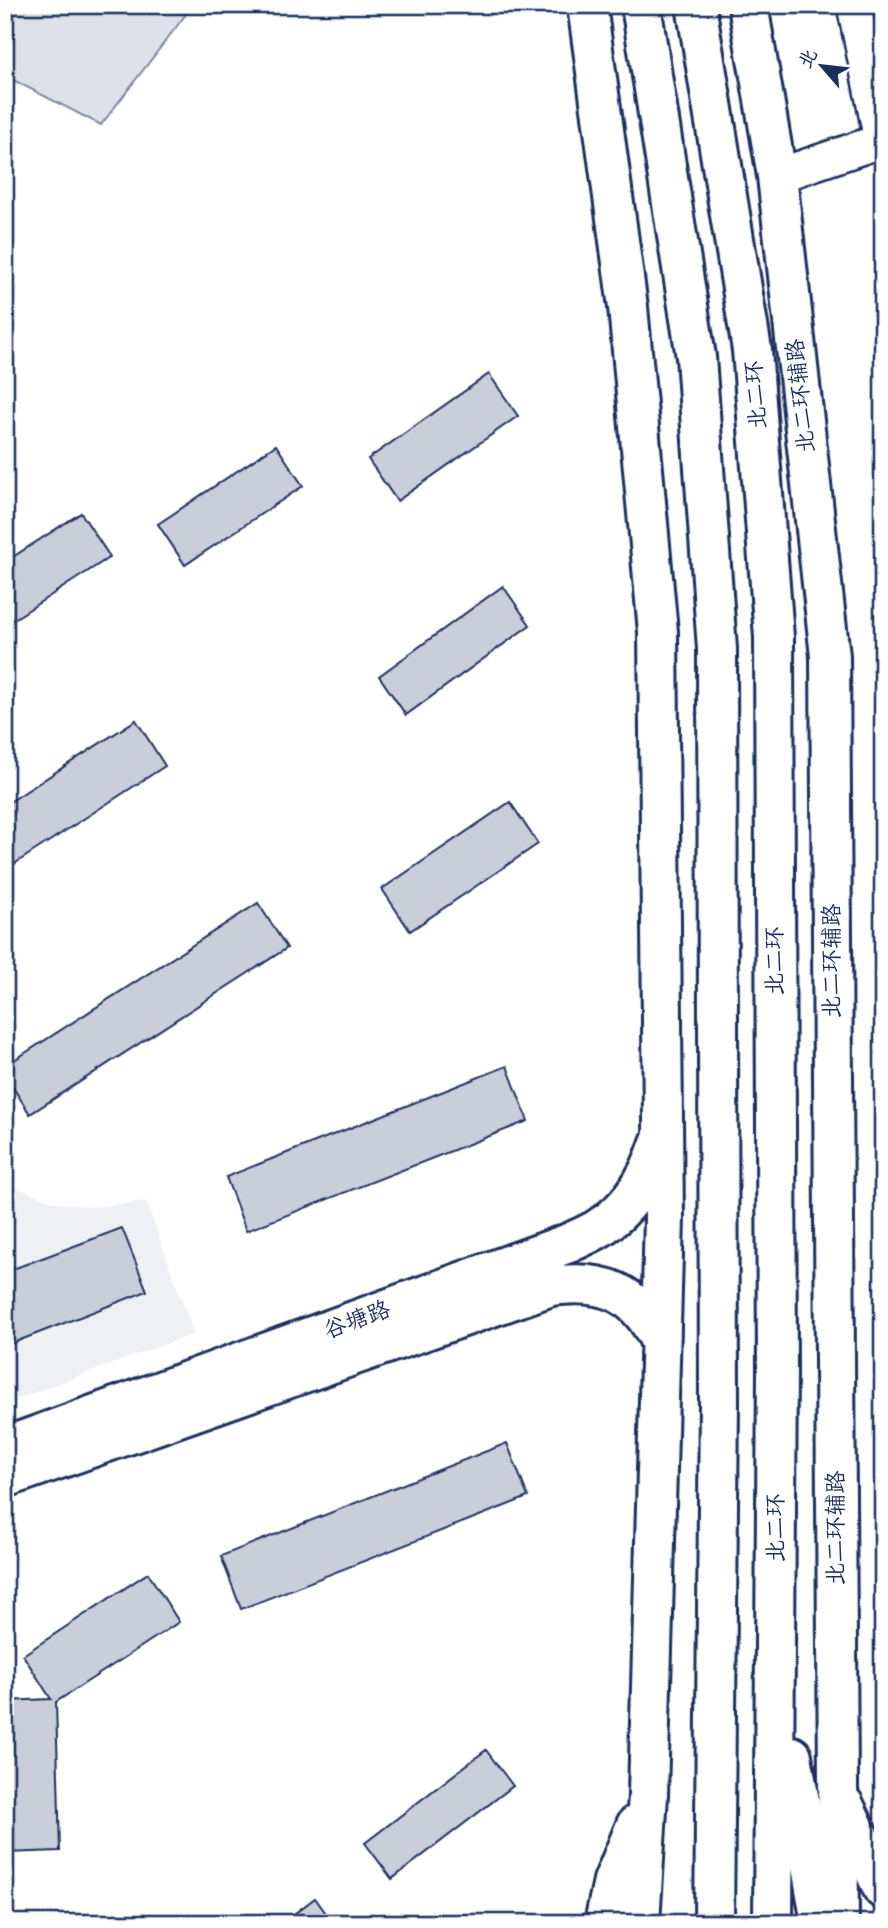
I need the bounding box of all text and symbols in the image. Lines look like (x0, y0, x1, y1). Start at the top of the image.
north arrow (786, 32, 856, 102)
text: 北 (792, 44, 825, 73)
street label: 北二环辅路 (779, 337, 823, 455)
street label: 北二环 (738, 359, 774, 431)
street label: 北二环辅路 (816, 904, 848, 1019)
street label: 北二环 (759, 927, 791, 996)
street label: 谷塘路 (319, 1293, 395, 1347)
street label: 北二环辅路 (820, 1471, 852, 1586)
street label: 北二环 (760, 1494, 792, 1563)

